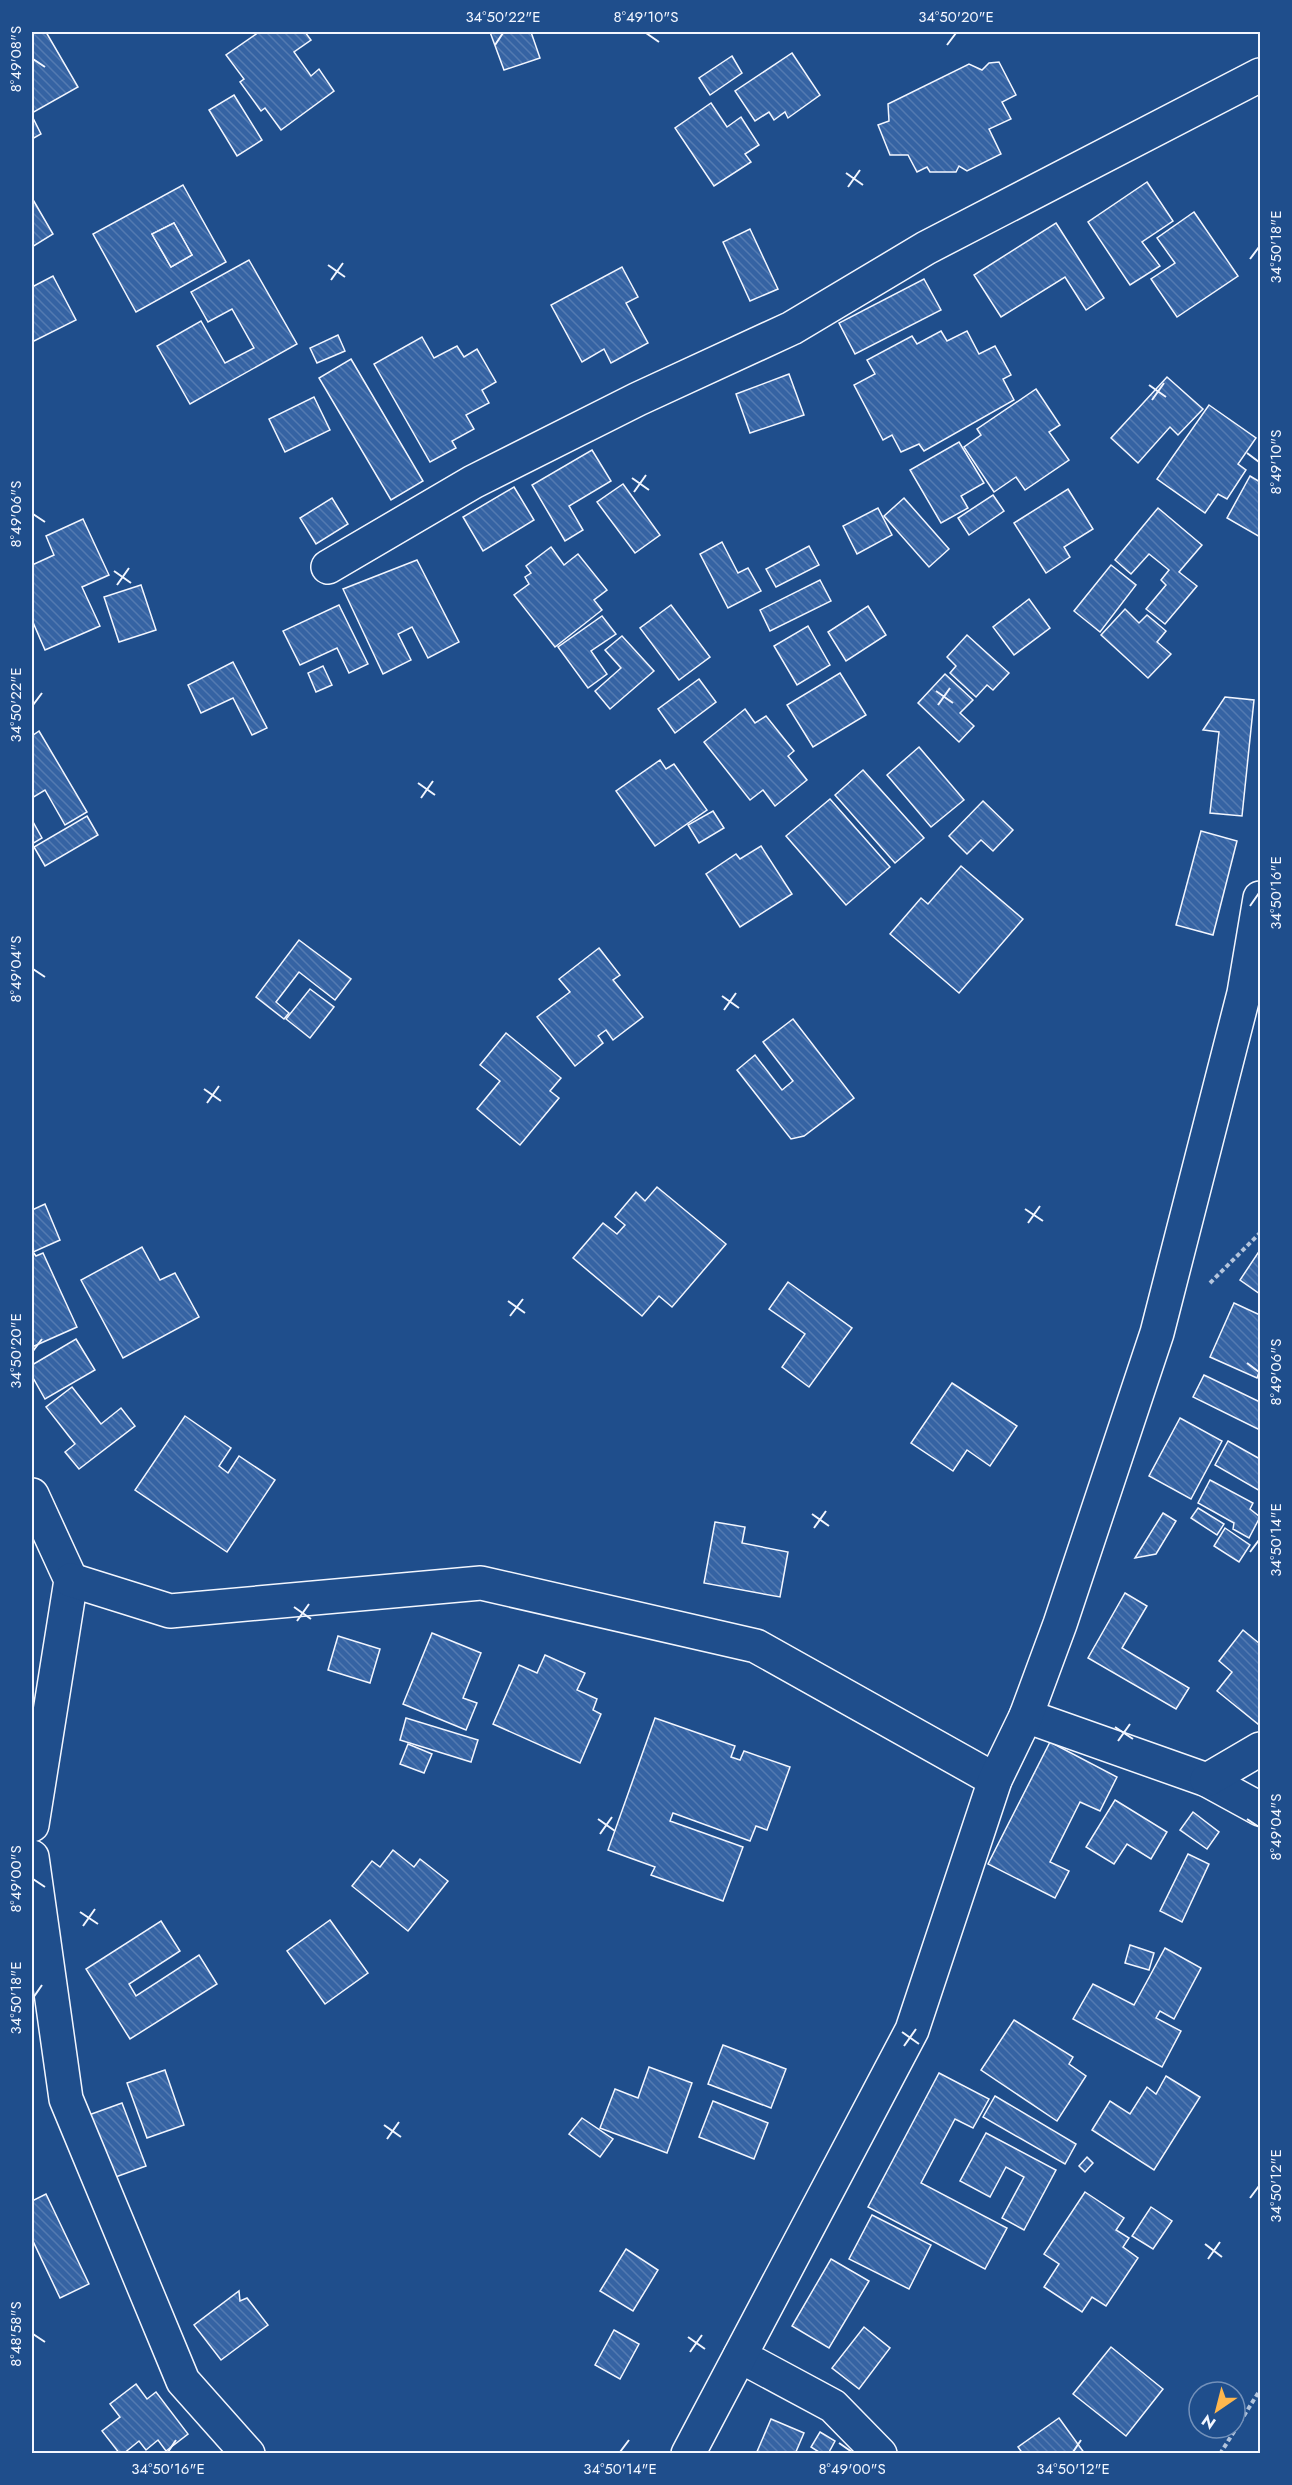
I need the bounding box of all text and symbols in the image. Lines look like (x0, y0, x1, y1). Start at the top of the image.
text: 34°50'22"E (465, 6, 541, 28)
text: 8°49'10"S (614, 6, 678, 28)
text: 34°50'20"E (918, 6, 994, 28)
text: 8°49'08"S (5, 26, 27, 92)
text: 34°50'18"E (1265, 210, 1287, 284)
text: 8°49'10"S (1265, 430, 1287, 494)
text: 8°49'06"S (5, 481, 27, 547)
text: 34°50'22"E (5, 667, 27, 743)
text: 34°50'16"E (1265, 856, 1287, 930)
text: 8°49'04"S (5, 936, 27, 1002)
text: 34°50'20"E (5, 1313, 27, 1389)
text: 8°49'06"S (1265, 1339, 1287, 1405)
text: 34°50'14"E (1265, 1503, 1287, 1577)
text: 8°49'04"S (1265, 1794, 1287, 1860)
text: 8°49'00"S (5, 1845, 27, 1913)
text: 34°50'18"E (5, 1961, 27, 2035)
text: 34°50'12"E (1265, 2149, 1287, 2223)
text: 8°48'58"S (5, 2301, 27, 2367)
north arrow (1187, 2380, 1247, 2440)
text: N (1197, 2409, 1220, 2435)
text: 34°50'16"E (131, 2458, 205, 2480)
text: 34°50'14"E (583, 2458, 657, 2480)
text: 8°49'00"S (818, 2458, 886, 2480)
text: 34°50'12"E (1036, 2458, 1110, 2480)

